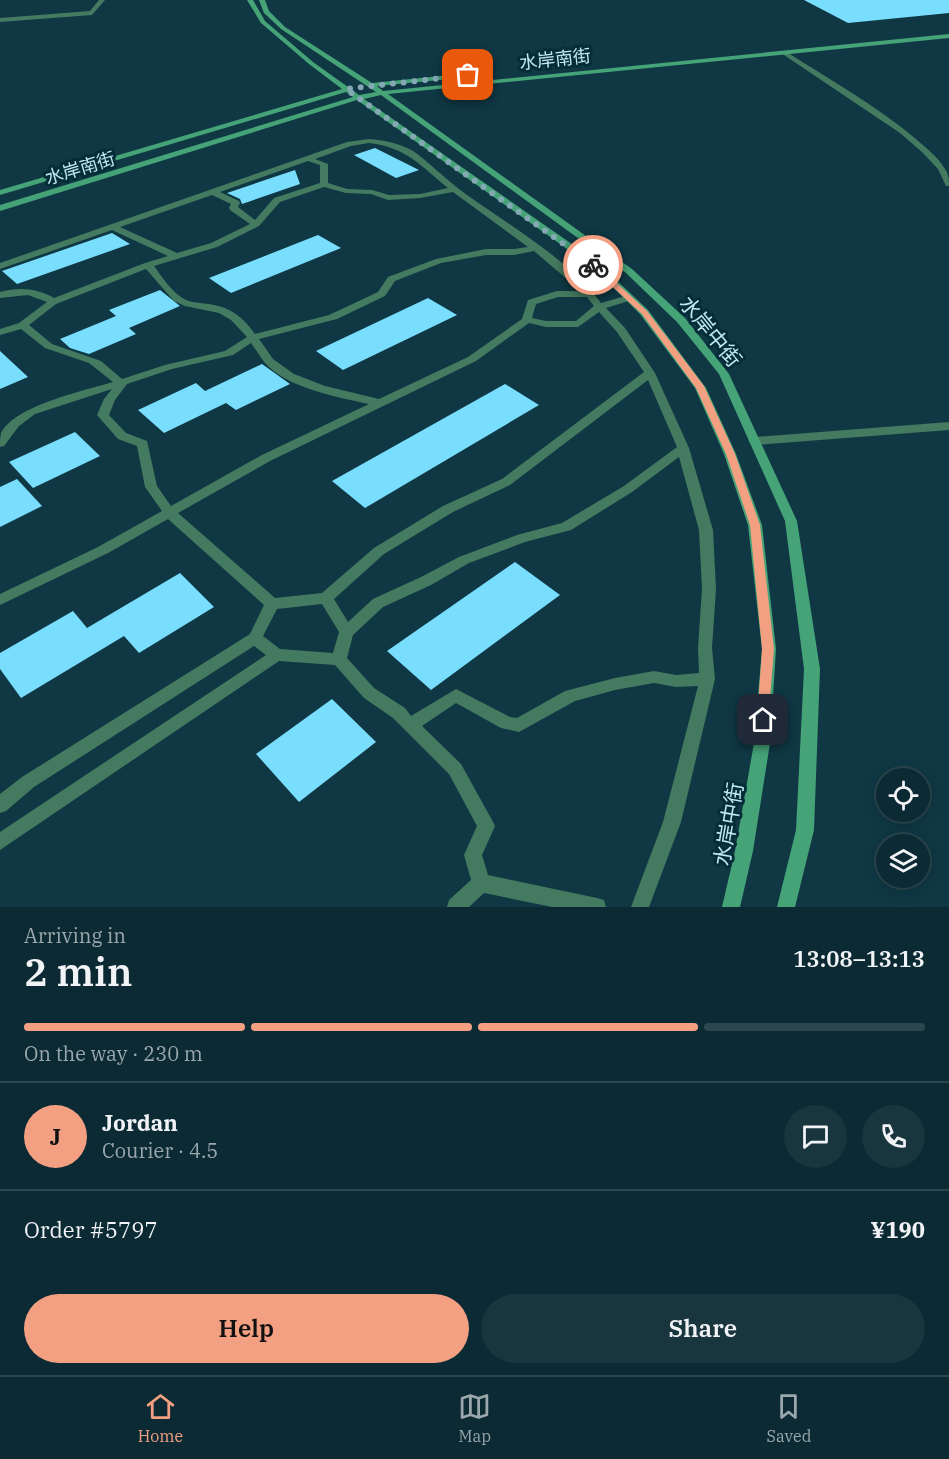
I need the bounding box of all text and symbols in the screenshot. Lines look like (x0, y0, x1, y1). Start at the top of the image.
street label: 水岸南街 (518, 44, 592, 74)
pin (442, 49, 493, 100)
icon: bag (451, 58, 484, 91)
street label: 水岸南街 (42, 146, 118, 190)
courier (563, 235, 623, 295)
icon: bike (577, 249, 610, 282)
street label: 水岸中街 (674, 290, 748, 372)
pin (737, 694, 788, 745)
icon: home (746, 703, 779, 736)
map controls (876, 768, 930, 888)
button: locate (876, 768, 930, 822)
street label: 水岸中街 (707, 780, 749, 868)
button: layers (876, 834, 930, 888)
text: Arriving in (24, 922, 126, 949)
text: 13:08–13:13 (793, 944, 925, 973)
text: 2 min (24, 946, 132, 997)
text: On the way · 230 m (24, 1040, 203, 1067)
button: chat (784, 1105, 847, 1168)
button: phone (862, 1105, 925, 1168)
text: Jordan (102, 1108, 178, 1137)
text: J (50, 1122, 61, 1151)
text: Courier · 4.5 (102, 1137, 218, 1164)
text: Order #5797 (24, 1215, 158, 1244)
text: ¥190 (870, 1215, 925, 1244)
button: Help (24, 1294, 469, 1363)
button: Share (481, 1294, 925, 1363)
tab: Home (138, 1390, 183, 1446)
tab: Map (458, 1390, 491, 1446)
tab: Saved (767, 1390, 811, 1446)

